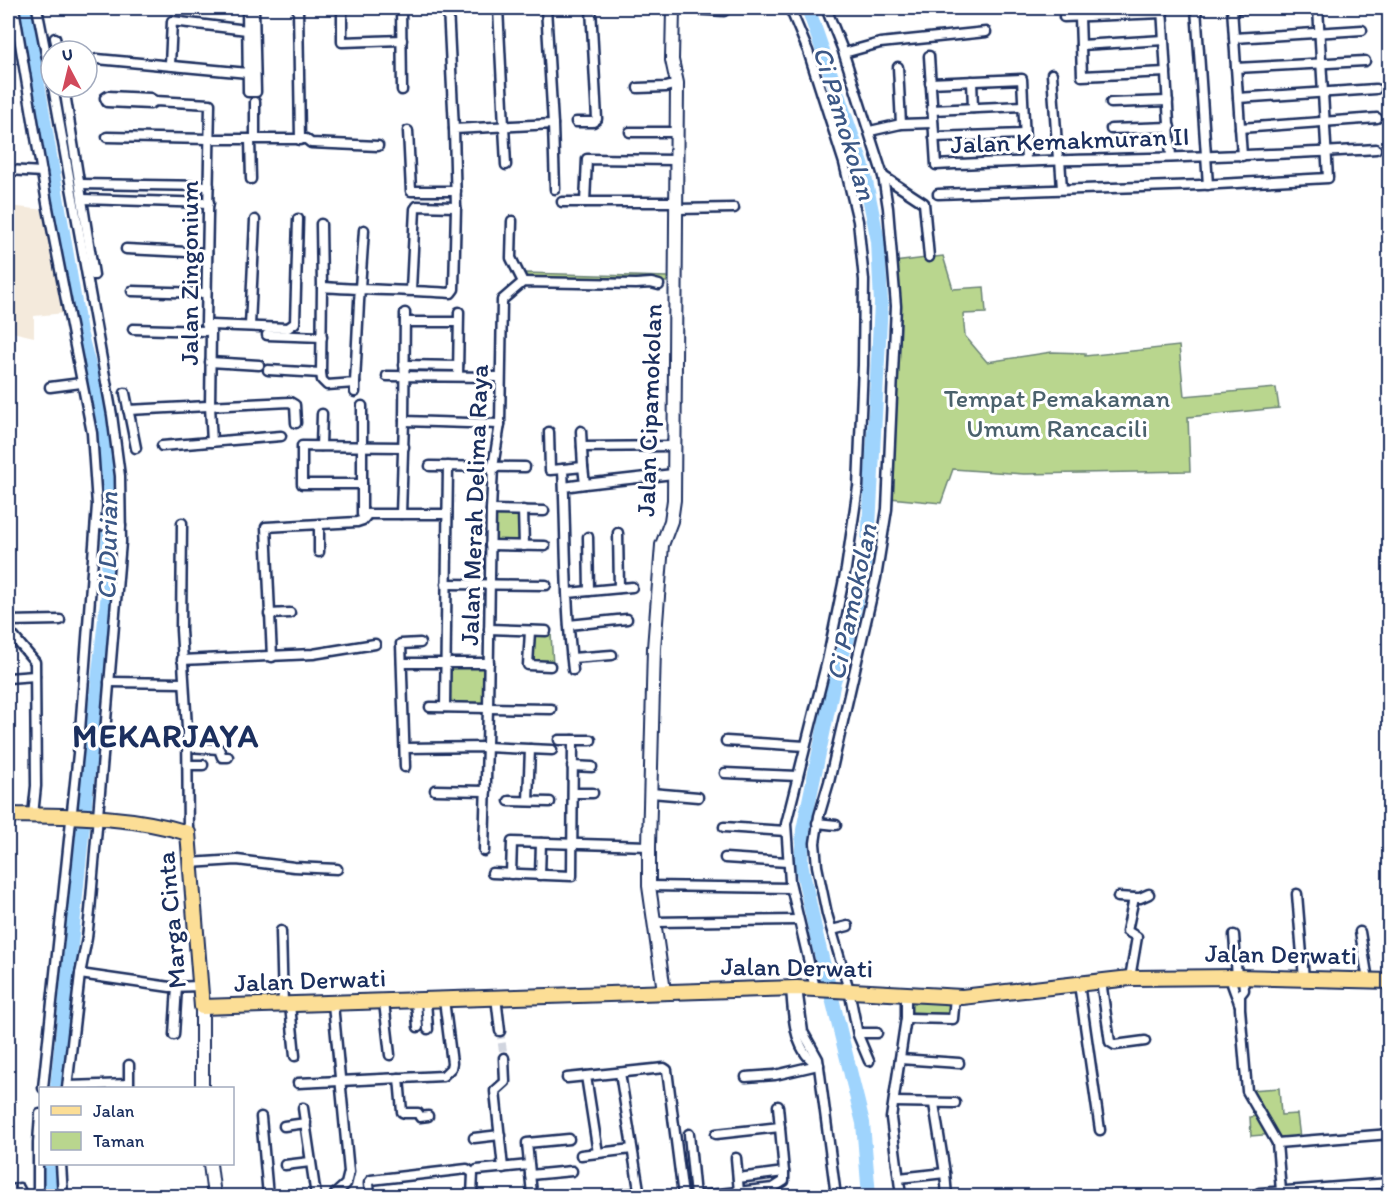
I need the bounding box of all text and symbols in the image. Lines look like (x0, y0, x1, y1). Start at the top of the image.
north arrow (39, 39, 99, 99)
water label: Ci Pamokolan (806, 42, 884, 205)
text: U (61, 45, 74, 65)
street label: Jalan Kemakmuran II (950, 120, 1190, 160)
street label: Jalan Zingonium (173, 180, 205, 366)
street label: Jalan Cipamokolan (629, 303, 669, 517)
street label: Jalan Merah Delima Raya (453, 363, 495, 646)
park label: Tempat Pemakaman Umum Rancacili (944, 382, 1171, 444)
water label: Ci Durian (90, 491, 124, 600)
water label: Ci Pamokolan (818, 520, 884, 683)
district label: MEKARJAYA (72, 717, 260, 755)
street label: Marga Cinta (149, 850, 193, 990)
street label: Jalan Derwati (1205, 937, 1357, 971)
street label: Jalan Derwati (721, 950, 873, 984)
street label: Jalan Derwati (233, 961, 387, 999)
legend (39, 1087, 234, 1165)
text: Jalan (93, 1100, 135, 1122)
text: Taman (93, 1130, 145, 1152)

